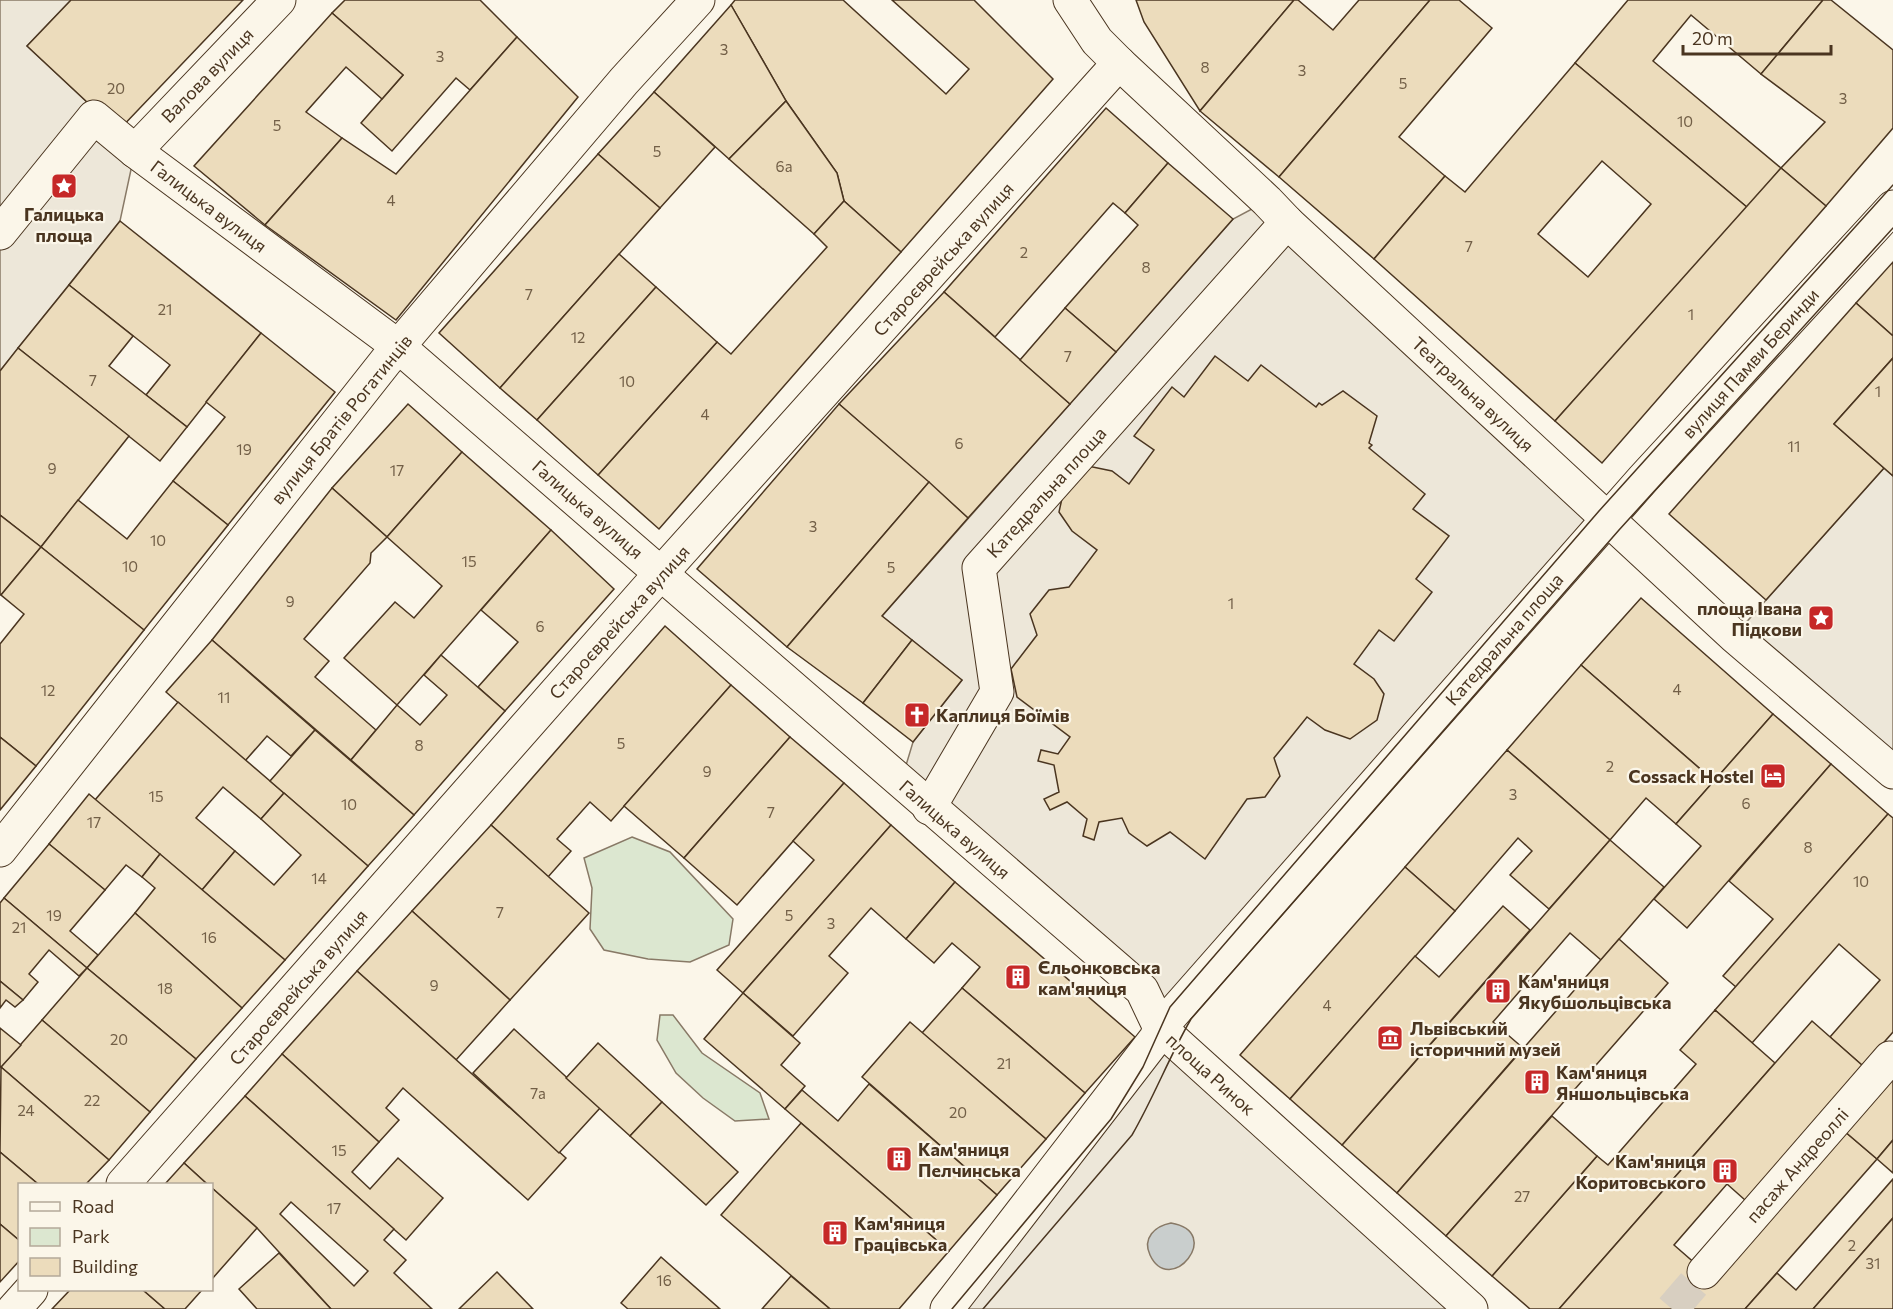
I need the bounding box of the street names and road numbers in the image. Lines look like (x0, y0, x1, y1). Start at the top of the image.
street label: Валова вулиця (156, 23, 258, 127)
street label: Галицька вулиця (147, 155, 271, 257)
street label: Староєврейська вулиця (868, 178, 1018, 340)
street label: вулиця Памви Беринди (1677, 284, 1823, 442)
street label: вулиця Братів Рогатинців (266, 330, 416, 508)
street label: Театральна вулиця (1407, 332, 1539, 456)
street label: Катедральна площа (982, 422, 1110, 562)
street label: Галицька вулиця (528, 455, 648, 563)
street label: Староєврейська вулиця (544, 541, 694, 703)
street label: Катедральна площа (1440, 568, 1568, 710)
street label: Галицька вулиця (895, 775, 1015, 883)
street label: Староєврейська вулиця (224, 905, 372, 1069)
street label: площа Ринок (1162, 1028, 1260, 1120)
street label: пасаж Андреоллі (1741, 1103, 1853, 1227)

